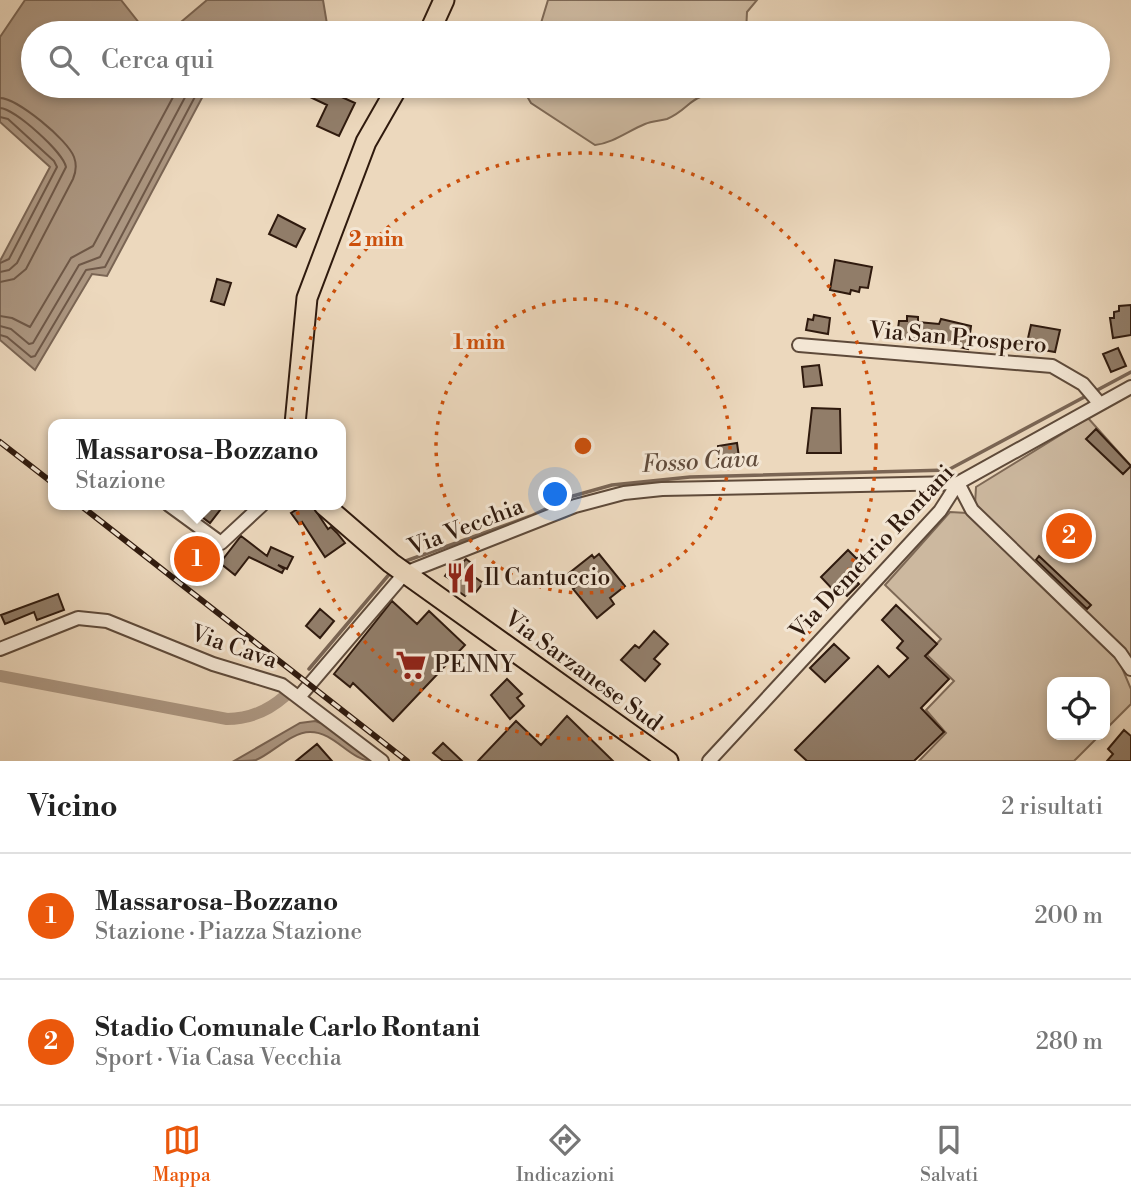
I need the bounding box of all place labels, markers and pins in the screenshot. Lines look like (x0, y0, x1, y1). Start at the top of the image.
centre of rings (571, 434, 595, 458)
pin: 2 (1046, 510, 1092, 562)
pin: 1 (174, 533, 220, 585)
restaurant icon: Il Cantuccio (444, 561, 478, 595)
place label: Il Cantuccio (484, 564, 610, 592)
supermarket icon: PENNY (394, 648, 428, 682)
place label: PENNY (434, 651, 517, 679)

